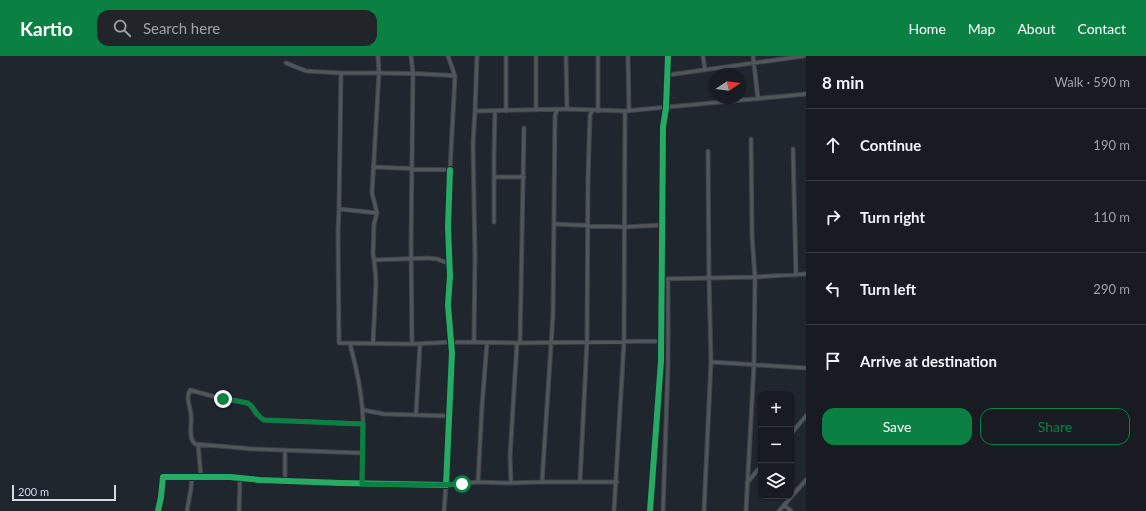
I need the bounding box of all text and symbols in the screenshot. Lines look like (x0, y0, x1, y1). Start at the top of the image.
search box (97, 10, 377, 46)
text: Kartio (20, 17, 73, 40)
icon: search (111, 17, 133, 39)
text: Search here (143, 19, 220, 37)
text: Home (908, 20, 946, 37)
text: Map (968, 20, 995, 37)
text: About (1017, 20, 1055, 37)
text: Contact (1077, 20, 1126, 37)
north arrow (710, 68, 746, 104)
text: 8 min (822, 72, 864, 93)
text: Walk · 590 m (1054, 74, 1130, 90)
icon: ahead (822, 134, 844, 156)
text: Continue (860, 136, 921, 154)
text: 190 m (1093, 137, 1130, 153)
icon: right (822, 206, 844, 228)
text: Turn right (860, 208, 925, 226)
text: 110 m (1093, 209, 1130, 225)
icon: left (822, 278, 844, 300)
text: Turn left (860, 280, 916, 298)
text: 290 m (1093, 281, 1130, 297)
icon: arrive (822, 350, 844, 372)
text: Arrive at destination (860, 352, 997, 370)
route end (214, 390, 232, 408)
map controls (758, 391, 794, 499)
button: + (758, 391, 794, 427)
button: Save (822, 408, 972, 445)
button: Share (980, 408, 1130, 445)
button: − (758, 427, 794, 463)
button: layers (758, 463, 794, 499)
route start (453, 475, 471, 493)
scale bar (12, 483, 116, 502)
text: 200 m (18, 485, 49, 498)

